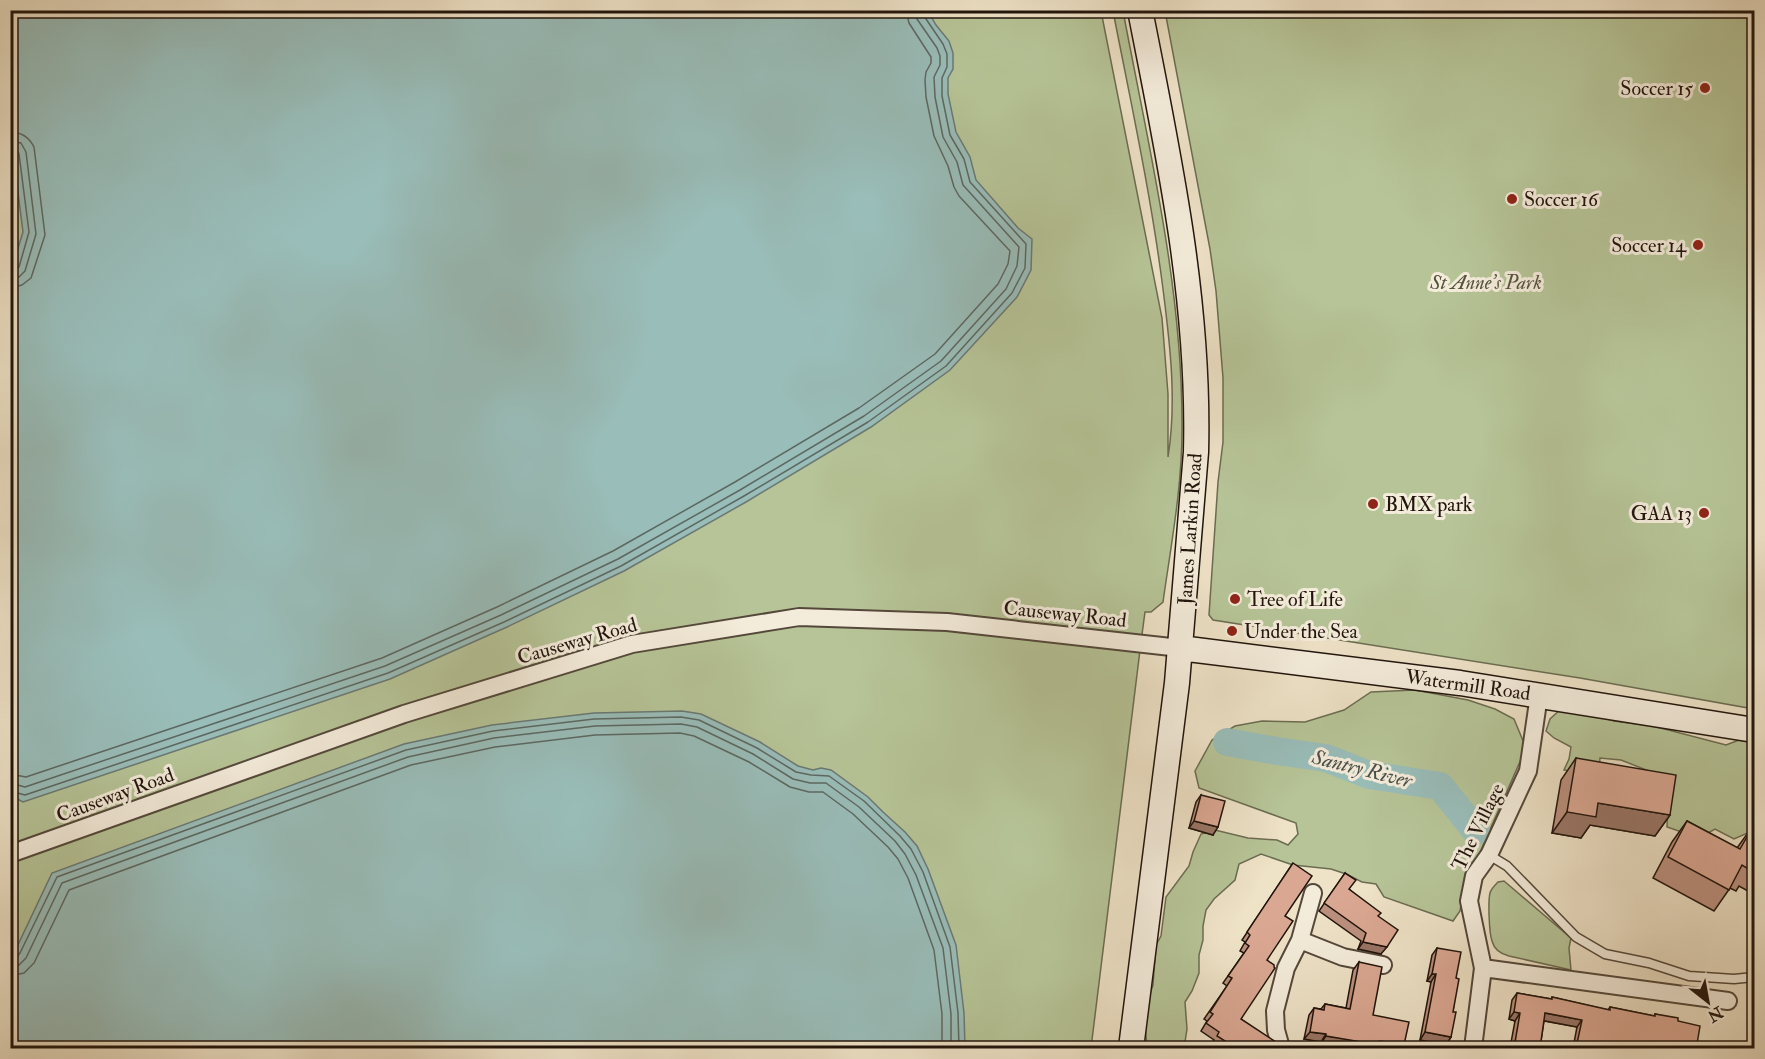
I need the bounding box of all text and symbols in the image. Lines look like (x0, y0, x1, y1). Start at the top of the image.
place label: Soccer 15 (1620, 76, 1693, 101)
marker: Soccer 15 (1698, 81, 1712, 95)
place label: Soccer 16 (1524, 187, 1599, 212)
marker: Soccer 16 (1505, 192, 1519, 206)
place label: Soccer 14 (1611, 233, 1687, 258)
marker: Soccer 14 (1691, 238, 1705, 252)
park label: St Anne's Park (1429, 270, 1542, 295)
street label: James Larkin Road (1172, 452, 1208, 607)
place label: BMX park (1385, 492, 1473, 518)
marker: BMX park (1366, 497, 1380, 511)
place label: GAA 13 (1631, 501, 1692, 526)
marker: GAA 13 (1697, 506, 1711, 520)
place label: Tree of Life (1247, 587, 1343, 612)
marker: Tree of Life (1228, 592, 1242, 606)
street label: Causeway Road (1002, 595, 1128, 633)
street label: Causeway Road (514, 612, 640, 670)
place label: Under the Sea (1244, 619, 1358, 644)
marker: Under the Sea (1225, 624, 1239, 638)
street label: Watermill Road (1403, 664, 1532, 706)
water label: Santry River (1308, 743, 1416, 795)
street label: Causeway Road (53, 762, 177, 828)
street label: The Village (1446, 779, 1510, 875)
north arrow (1678, 972, 1738, 1032)
text: N (1703, 1001, 1727, 1027)

